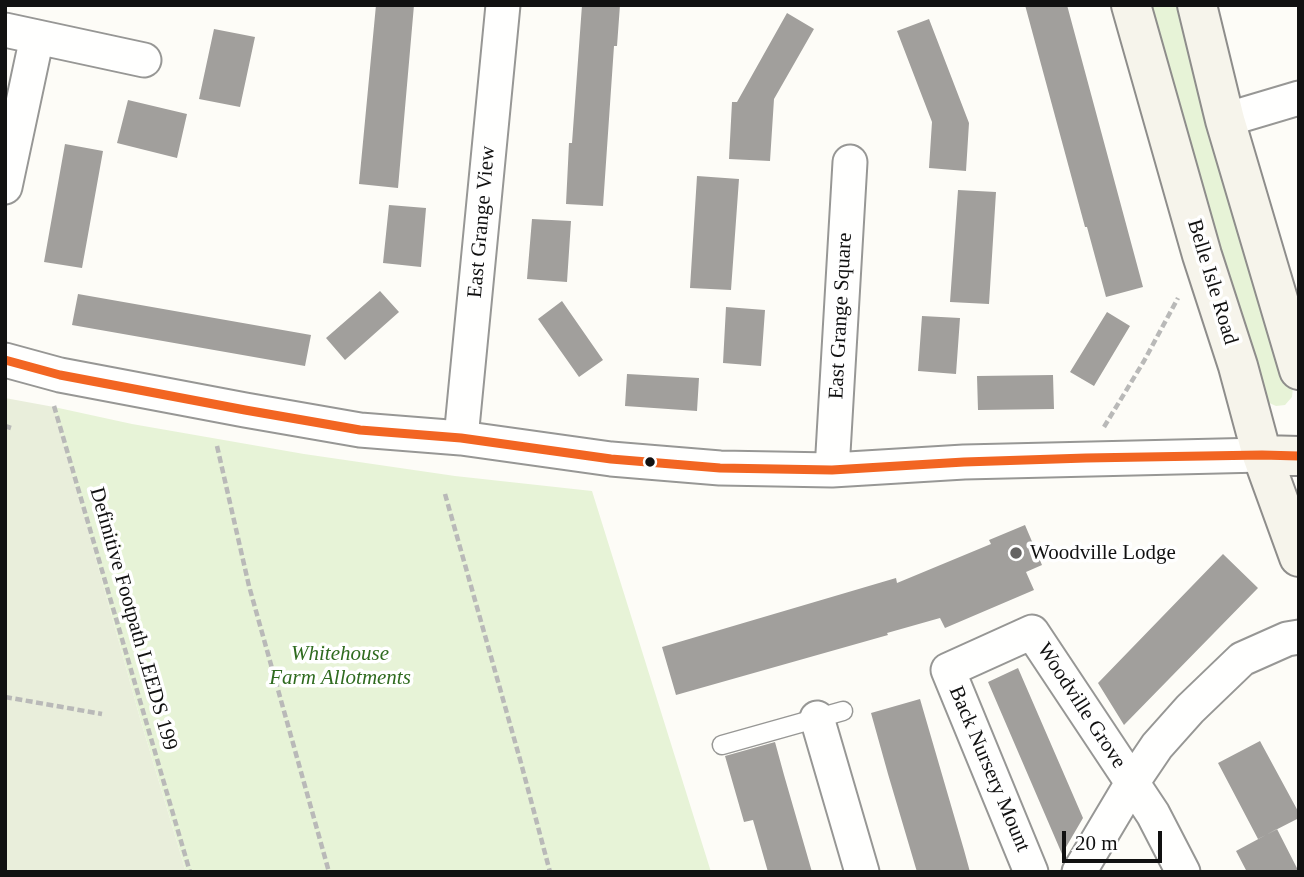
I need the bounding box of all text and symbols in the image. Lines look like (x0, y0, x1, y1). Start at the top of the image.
street label: East Grange View (463, 145, 501, 299)
street label: Belle Isle Road (1181, 216, 1243, 348)
street label: East Grange Square (824, 232, 858, 400)
unlabelled marker (643, 455, 657, 469)
street label: Definitive Footpath LEEDS 199 (83, 485, 183, 753)
place label: Woodville Lodge (1030, 540, 1176, 566)
marker: Woodville Lodge (1008, 545, 1024, 561)
street label: Woodville Grove (1031, 638, 1131, 774)
park label: Whitehouse Farm Allotments (269, 641, 411, 691)
street label: Back Nursery Mount (943, 682, 1035, 856)
scale bar (1066, 818, 1166, 862)
text: 20 m (1075, 831, 1118, 855)

